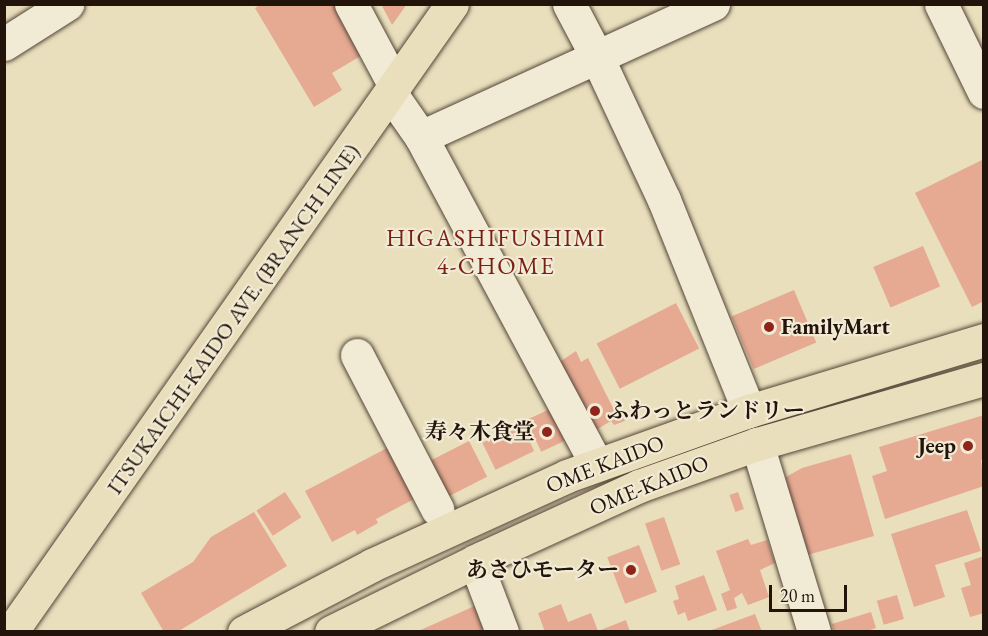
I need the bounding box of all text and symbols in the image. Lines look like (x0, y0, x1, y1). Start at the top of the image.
street label: ITSUKAICHI-KAIDO AVE. (BRANCH LINE) (101, 139, 365, 499)
district label: HIGASHIFUSHIMI 4-CHOME (386, 224, 606, 280)
place label: FamilyMart (781, 314, 890, 340)
marker: FamilyMart (762, 320, 776, 334)
place label: ふわっとランドリー (607, 398, 805, 424)
marker: ふわっとランドリー (588, 404, 602, 418)
place label: 寿々木食堂 (425, 419, 535, 445)
marker: 寿々木食堂 (540, 425, 554, 439)
street label: OME KAIDO (542, 429, 668, 499)
place label: Jeep (918, 433, 956, 459)
marker: Jeep (961, 439, 975, 453)
street label: OME-KAIDO (586, 449, 712, 521)
place label: あさひモーター (466, 557, 619, 583)
marker: あさひモーター (624, 563, 638, 577)
scale bar (772, 573, 850, 611)
text: 20 m (780, 584, 815, 607)

